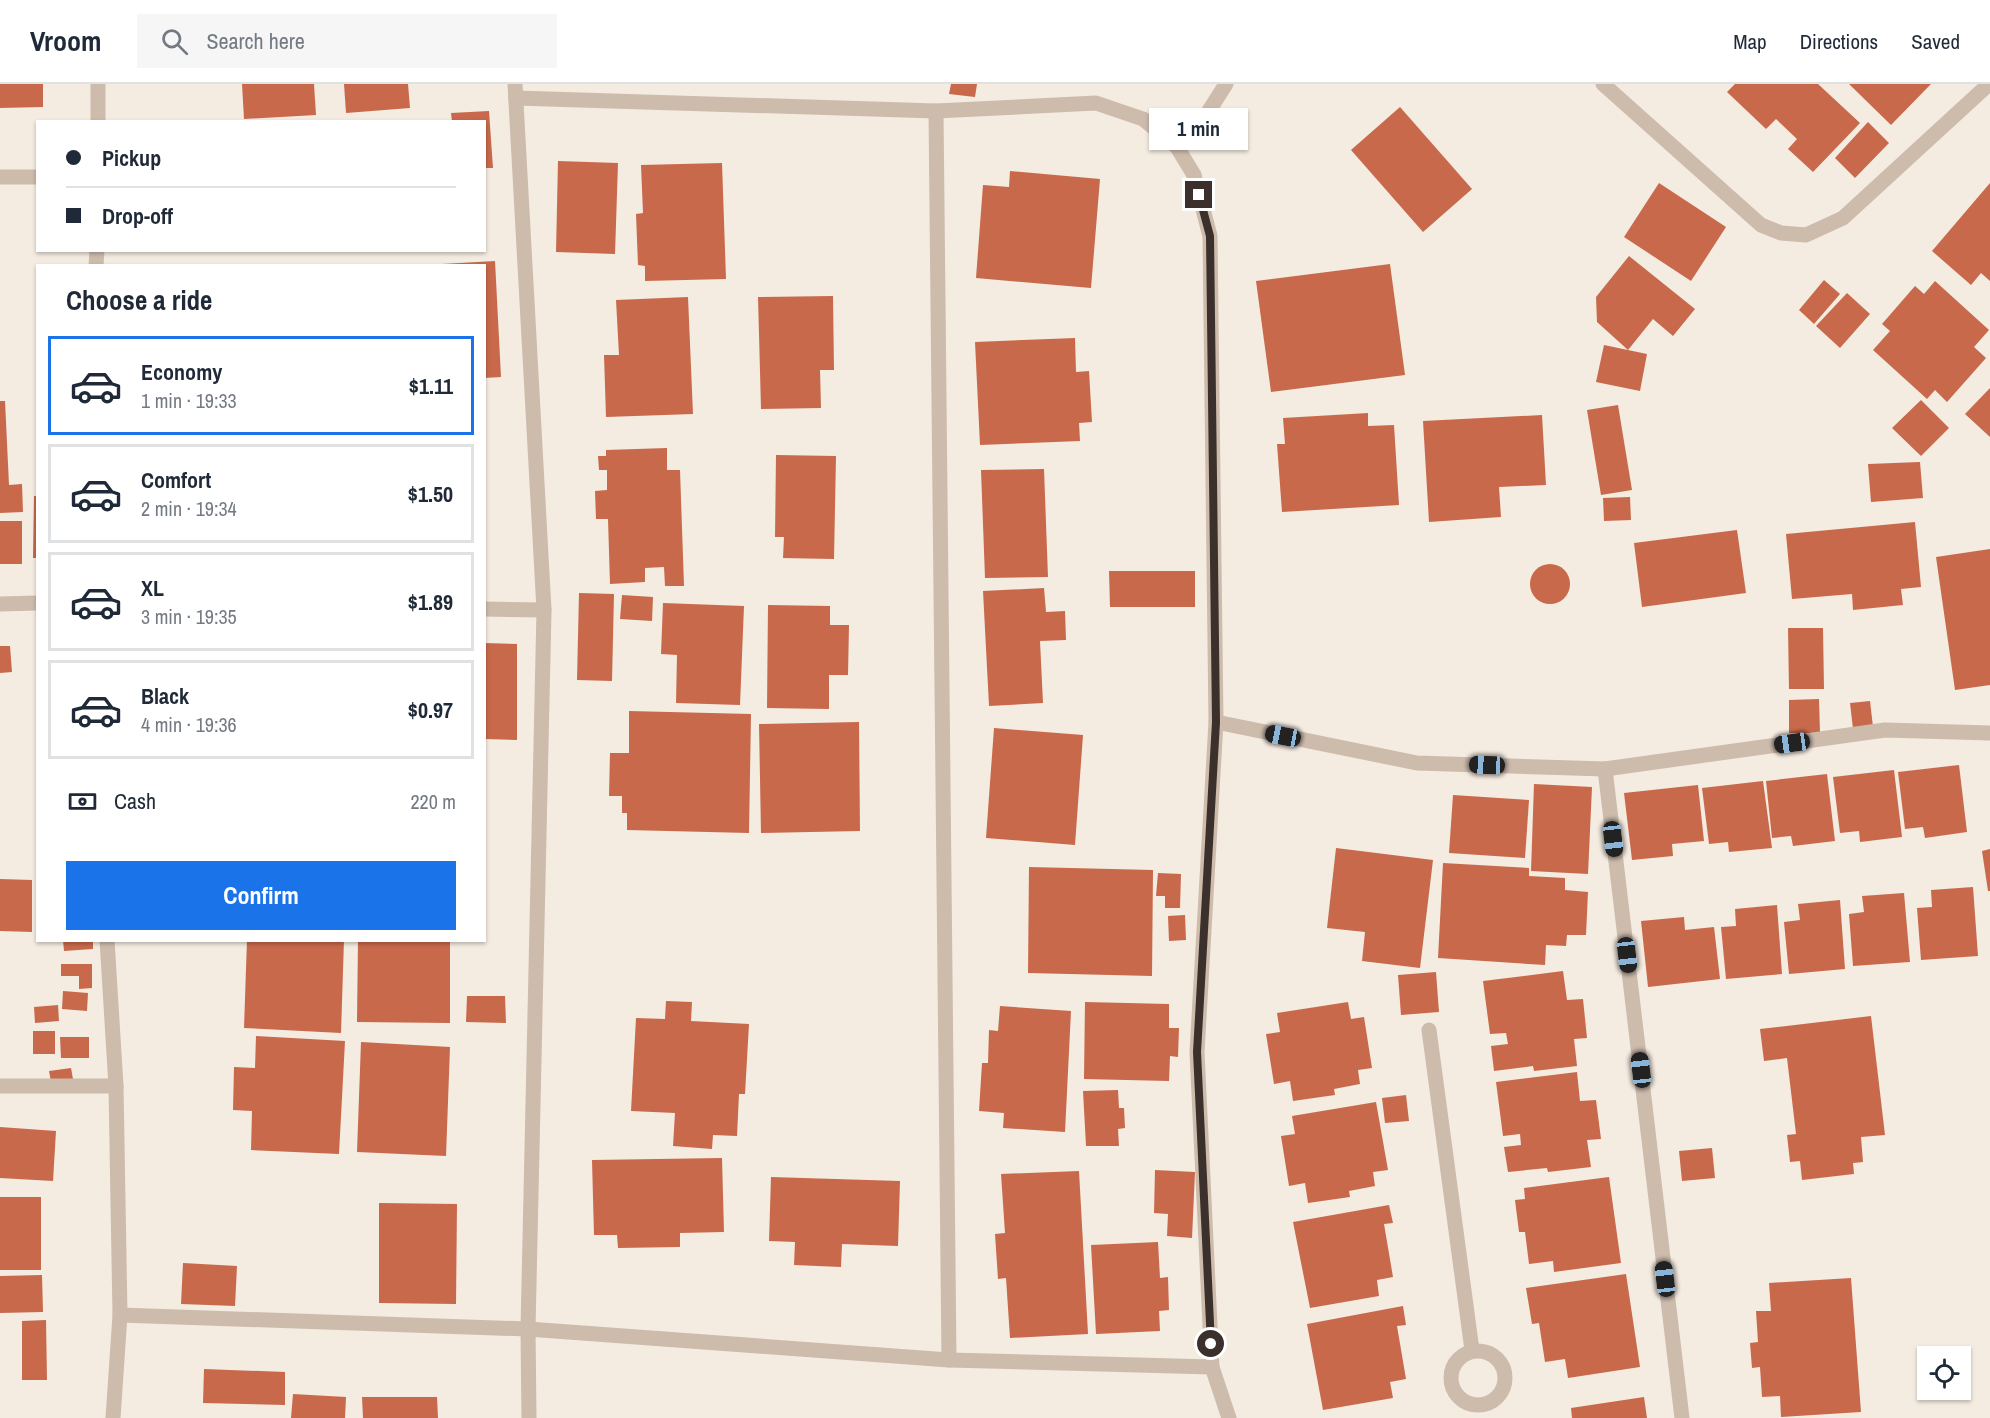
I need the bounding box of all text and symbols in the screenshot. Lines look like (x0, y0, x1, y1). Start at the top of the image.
search box (137, 14, 557, 68)
text: Vroom (30, 22, 101, 60)
icon: search (158, 25, 191, 58)
text: Search here (206, 26, 305, 56)
text: Map (1733, 27, 1767, 56)
text: Directions (1800, 27, 1878, 56)
text: Saved (1911, 27, 1960, 56)
callout: 1 min (1150, 108, 1248, 150)
text: 1 min (1177, 115, 1220, 142)
text: Pickup (102, 143, 161, 173)
route end (1185, 181, 1212, 208)
text: Drop-off (102, 201, 173, 231)
text: Choose a ride (66, 282, 212, 318)
text: Economy (141, 357, 222, 387)
icon: car (69, 359, 123, 413)
text: $1.11 (409, 371, 453, 401)
text: 1 min · 19:33 (141, 387, 237, 414)
text: Comfort (141, 465, 211, 495)
icon: car (69, 467, 123, 521)
text: $1.50 (408, 479, 453, 509)
text: 2 min · 19:34 (141, 495, 237, 522)
text: XL (141, 573, 164, 603)
icon: car (69, 575, 123, 629)
text: $1.89 (408, 587, 453, 617)
text: 3 min · 19:35 (141, 603, 237, 630)
text: Black (141, 681, 189, 711)
icon: car (69, 683, 123, 737)
text: $0.97 (408, 695, 453, 725)
text: 4 min · 19:36 (141, 711, 237, 738)
car (1264, 724, 1302, 748)
car (1773, 732, 1811, 754)
car (1469, 755, 1505, 775)
icon: cash (66, 785, 99, 818)
text: Cash (114, 786, 156, 816)
text: 220 m (410, 788, 456, 815)
car (1602, 820, 1624, 858)
button: Confirm (66, 861, 456, 930)
car (1616, 936, 1638, 974)
car (1630, 1051, 1652, 1089)
car (1654, 1260, 1676, 1298)
route start (1197, 1330, 1224, 1357)
map controls (1917, 1346, 1971, 1400)
button: locate (1917, 1346, 1971, 1400)

